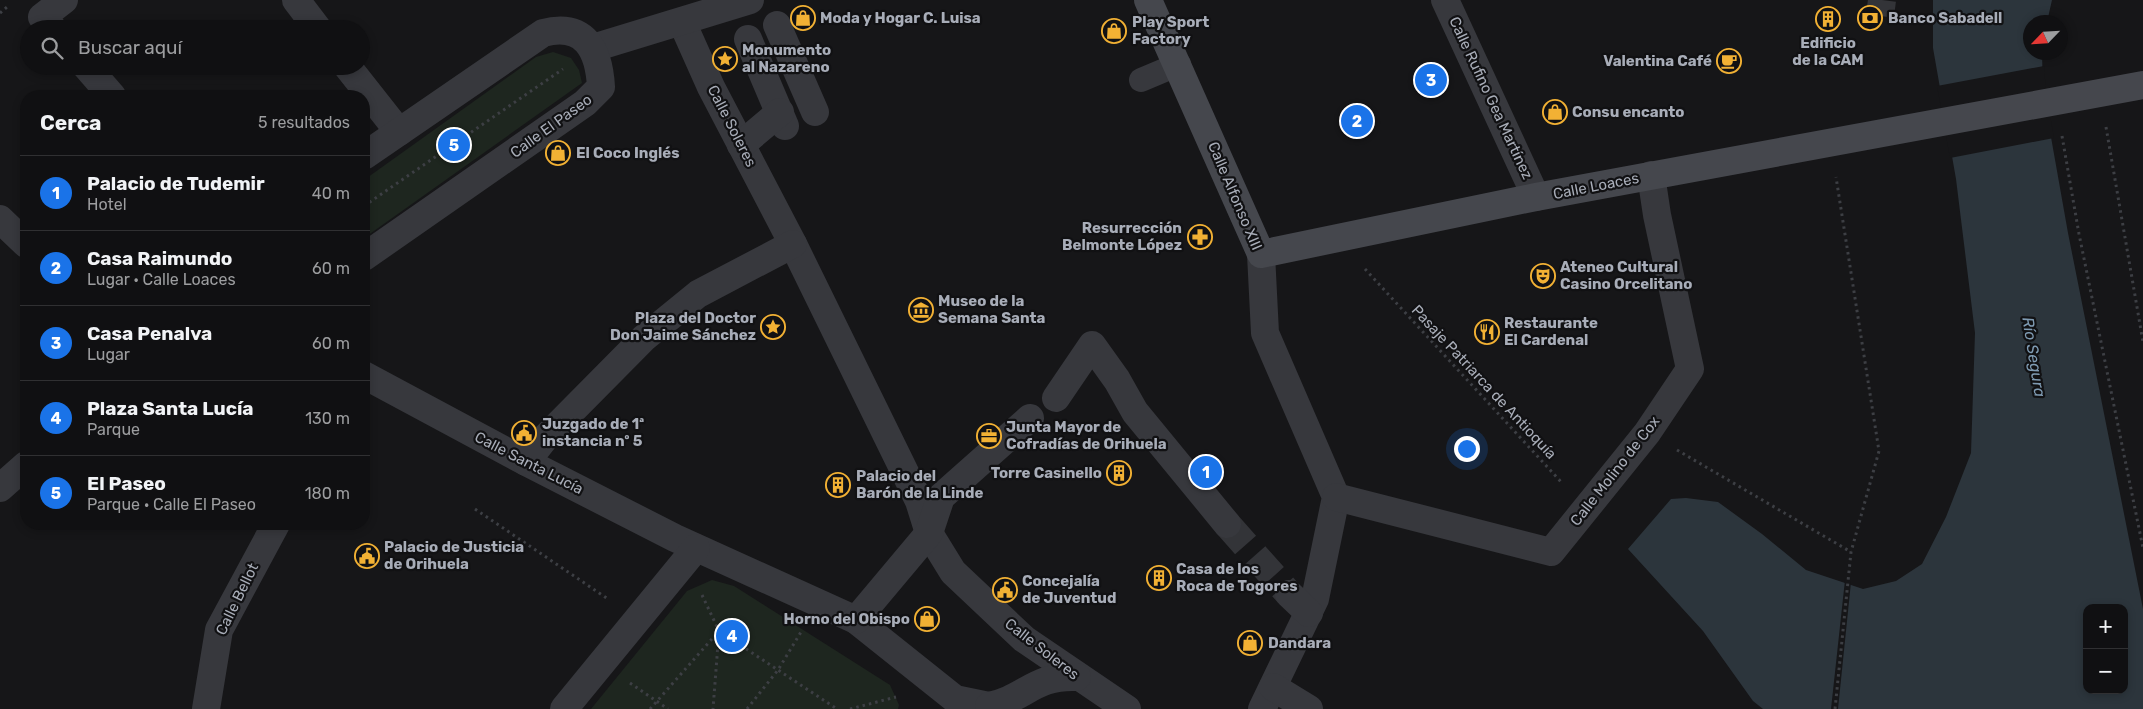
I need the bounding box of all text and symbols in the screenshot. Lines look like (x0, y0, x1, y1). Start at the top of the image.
shop icon: Moda y Hogar C. Luisa (790, 5, 816, 31)
bank icon: Banco Sabadell (1857, 5, 1883, 31)
building icon: Edificio de la CAM (1815, 6, 1841, 32)
place label: Moda y Hogar C. Luisa (820, 9, 981, 27)
place label: Banco Sabadell (1888, 9, 2002, 27)
place label: Play Sport Factory (1132, 13, 1209, 48)
street label: Calle Rufino Gea Martínez (1445, 14, 1537, 182)
north arrow (2023, 15, 2068, 60)
shop icon: Play Sport Factory (1101, 18, 1127, 44)
search box (20, 20, 370, 75)
icon: search (38, 34, 66, 62)
place label: Edificio de la CAM (1792, 34, 1864, 69)
text: Buscar aquí (78, 36, 182, 59)
place label: Monumento al Nazareno (742, 41, 831, 76)
place icon: Monumento al Nazareno (712, 46, 738, 72)
cafe icon: Valentina Café (1716, 48, 1742, 74)
place label: Valentina Café (1603, 52, 1712, 70)
pin: 3 (1415, 61, 1447, 99)
street label: Calle Soleres (704, 82, 760, 170)
street label: Calle El Paseo (507, 90, 595, 162)
shop icon: Consu encanto (1542, 99, 1568, 125)
pin: 2 (1341, 102, 1373, 140)
place label: Consu encanto (1572, 103, 1684, 121)
text: Cerca (40, 110, 101, 135)
text: 5 resultados (258, 113, 350, 132)
pin: 5 (438, 126, 470, 164)
street label: Calle Alfonso XIII (1204, 139, 1266, 253)
shop icon: El Coco Inglés (545, 140, 571, 166)
place label: El Coco Inglés (576, 144, 680, 162)
street label: Calle Loaces (1552, 169, 1641, 203)
text: Palacio de Tudemir (87, 172, 265, 195)
text: 1 (52, 184, 60, 203)
text: 40 m (312, 184, 350, 203)
text: Hotel (87, 195, 127, 214)
place label: Resurrección Belmonte López (1062, 219, 1182, 254)
pharmacy icon: Resurrección Belmonte López (1187, 224, 1213, 250)
text: Casa Raimundo (87, 247, 232, 270)
place label: Ateneo Cultural Casino Orcelitano (1560, 258, 1692, 293)
text: 2 (51, 259, 61, 278)
text: 60 m (312, 259, 350, 278)
theatre icon: Ateneo Cultural Casino Orcelitano (1530, 263, 1556, 289)
text: Lugar · Calle Loaces (87, 270, 236, 289)
place label: Museo de la Semana Santa (938, 292, 1045, 327)
museum icon: Museo de la Semana Santa (908, 297, 934, 323)
street label: Pasaje Patriarca de Antioquía (1408, 301, 1560, 463)
place label: Plaza del Doctor Don Jaime Sánchez (610, 309, 756, 344)
place icon: Plaza del Doctor Don Jaime Sánchez (760, 314, 786, 340)
place label: Restaurante El Cardenal (1504, 314, 1598, 349)
water label: Río Segura (2018, 316, 2050, 398)
restaurant icon: Restaurante El Cardenal (1474, 319, 1500, 345)
text: Casa Penalva (87, 322, 212, 345)
text: 3 (51, 334, 61, 353)
text: 60 m (312, 334, 350, 353)
text: Lugar (87, 345, 130, 364)
text: Plaza Santa Lucía (87, 397, 254, 420)
text: 4 (51, 409, 61, 428)
text: 130 m (305, 409, 350, 428)
street label: Calle Molino de Cox (1567, 413, 1663, 529)
place label: Juzgado de 1ª instancia nº 5 (542, 415, 644, 450)
place label: Junta Mayor de Cofradías de Orihuela (1006, 418, 1167, 453)
text: Parque (87, 420, 140, 439)
public building icon: Juzgado de 1ª instancia nº 5 (511, 420, 537, 446)
office icon: Junta Mayor de Cofradías de Orihuela (976, 423, 1002, 449)
street label: Calle Santa Lucía (472, 428, 586, 498)
your location (1454, 436, 1480, 462)
pin: 1 (1190, 453, 1222, 491)
building icon: Torre Casinello (1106, 460, 1132, 486)
place label: Torre Casinello (991, 464, 1102, 482)
place label: Palacio del Barón de la Linde (856, 467, 983, 502)
text: El Paseo (87, 472, 166, 495)
building icon: Palacio del Barón de la Linde (825, 472, 851, 498)
text: 5 (51, 484, 61, 503)
text: 180 m (305, 484, 350, 503)
text: Parque · Calle El Paseo (87, 495, 256, 514)
place label: Palacio de Justicia de Orihuela (384, 538, 524, 573)
public building icon: Palacio de Justicia de Orihuela (354, 543, 380, 569)
street label: Calle Bellot (212, 560, 262, 638)
place label: Casa de los Roca de Togores (1176, 560, 1297, 595)
building icon: Casa de los Roca de Togores (1146, 565, 1172, 591)
place label: Concejalía de Juventud (1022, 572, 1116, 607)
public building icon: Concejalía de Juventud (992, 577, 1018, 603)
map controls (2083, 604, 2128, 694)
button: + (2083, 604, 2128, 649)
shop icon: Horno del Obispo (914, 606, 940, 632)
place label: Horno del Obispo (784, 610, 910, 628)
street label: Calle Soleres (1001, 614, 1083, 684)
pin: 4 (716, 617, 748, 655)
shop icon: Dandara (1237, 630, 1263, 656)
place label: Dandara (1268, 634, 1331, 652)
button: − (2083, 649, 2128, 694)

